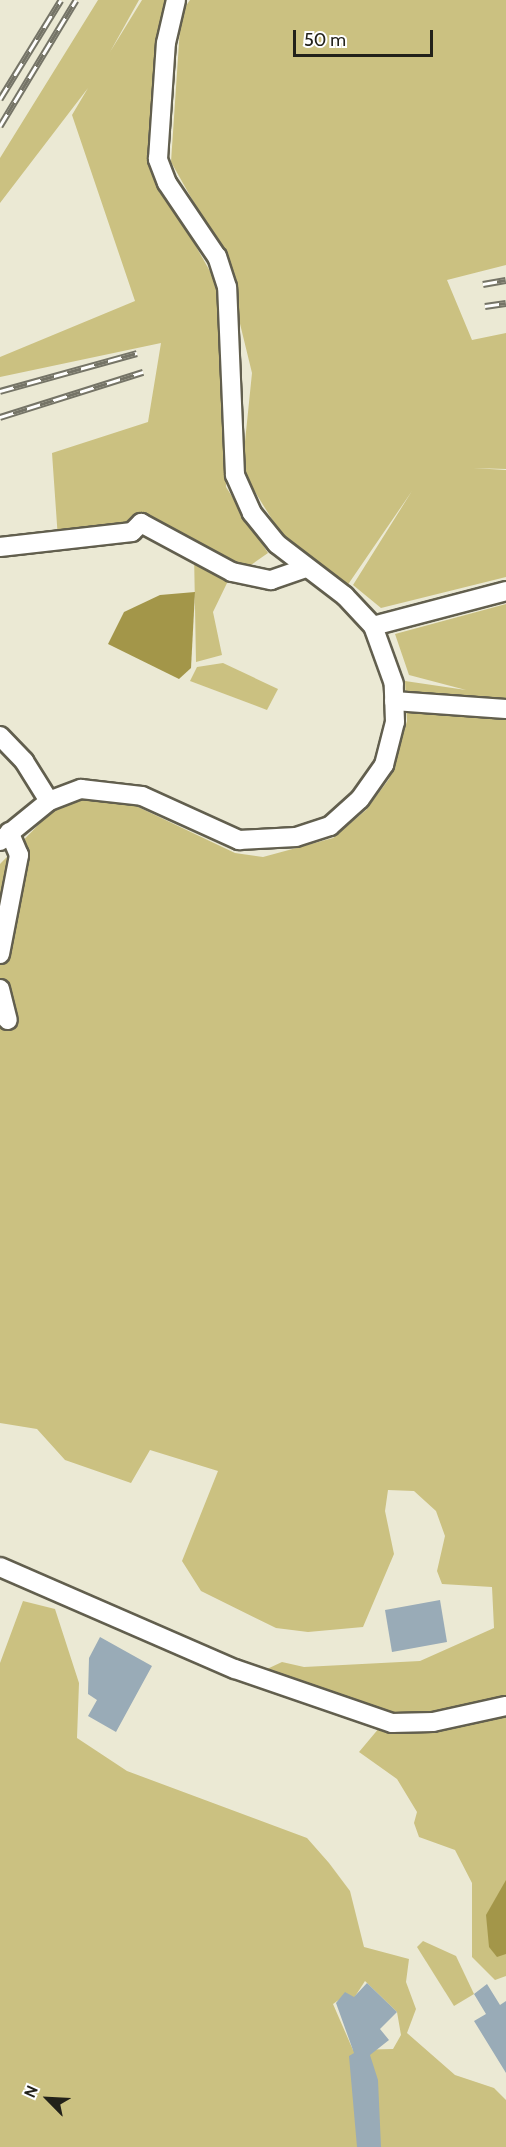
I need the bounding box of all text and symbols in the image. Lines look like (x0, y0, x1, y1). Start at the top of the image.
scale bar (296, 18, 436, 56)
text: 50 m (304, 29, 346, 51)
north arrow (18, 2069, 78, 2129)
text: N (20, 2082, 42, 2101)

